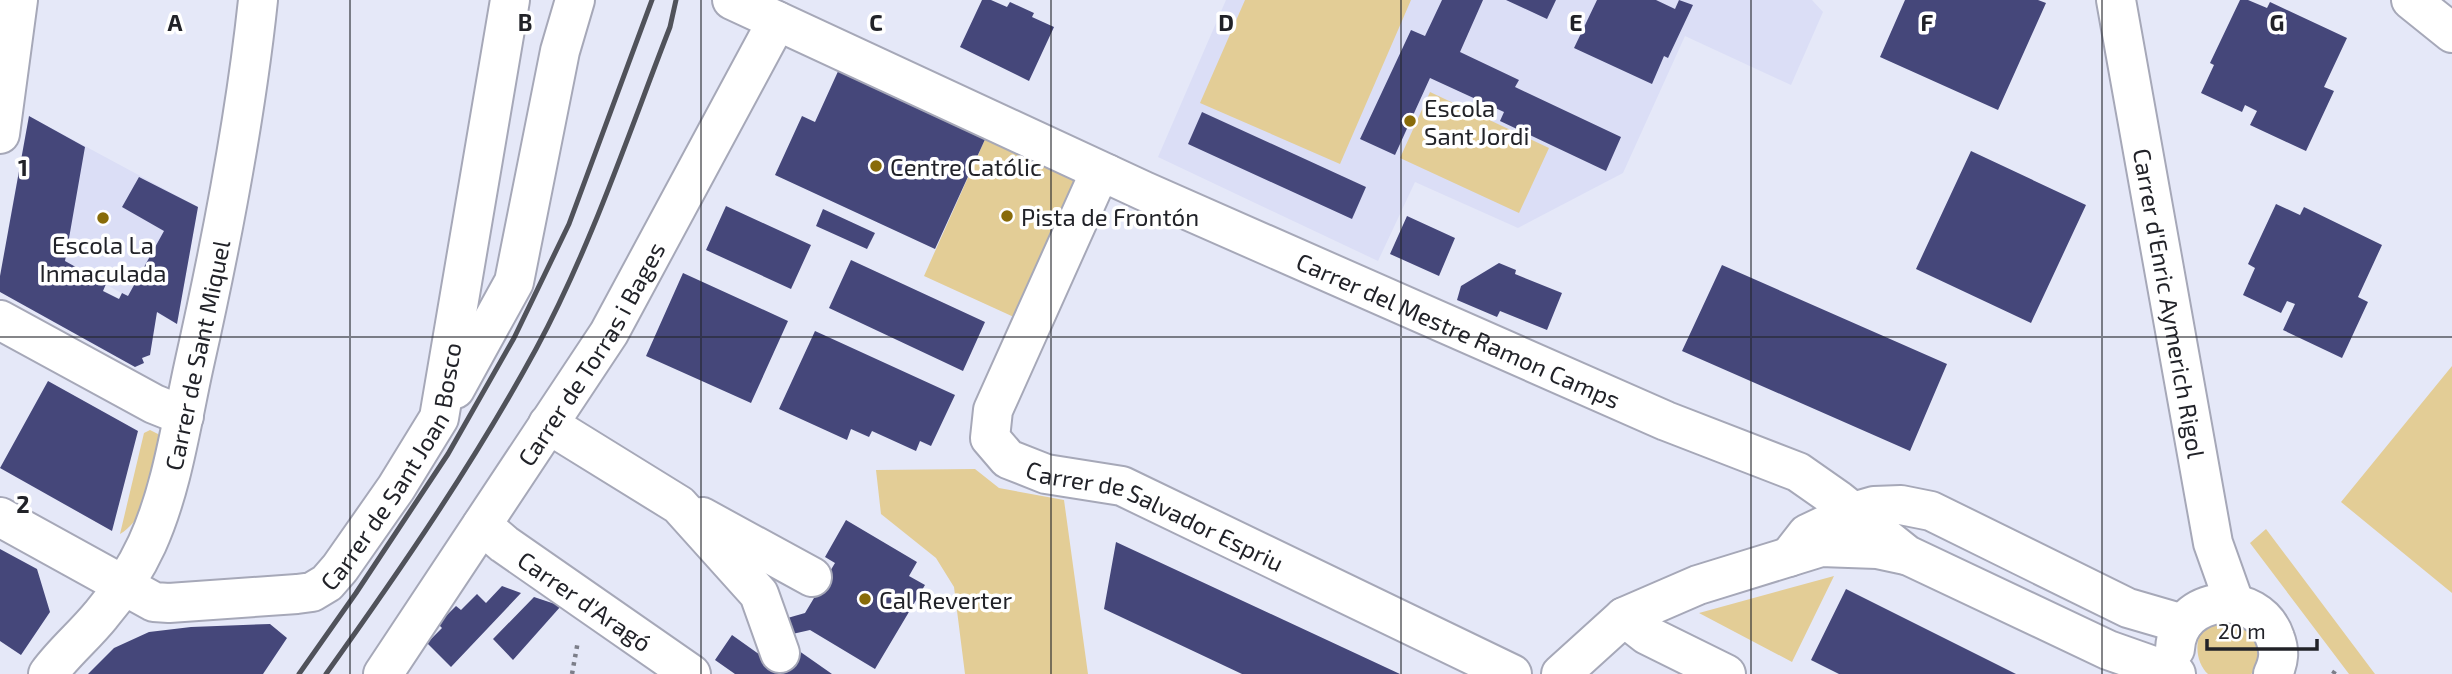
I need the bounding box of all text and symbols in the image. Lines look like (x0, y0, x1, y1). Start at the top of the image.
text: A (167, 8, 183, 36)
text: B (518, 8, 532, 36)
text: C (869, 8, 883, 36)
text: D (1218, 8, 1234, 36)
text: E (1569, 8, 1583, 36)
text: F (1921, 8, 1934, 36)
text: G (2270, 8, 2284, 36)
place label: Escola Sant Jordi (1424, 93, 1529, 150)
marker: Escola Sant Jordi (1402, 113, 1418, 129)
street label: Carrer d'Enric Aymerich Rigol (2128, 146, 2212, 460)
place label: Centre Católic (890, 152, 1042, 181)
text: 1 (18, 153, 28, 181)
marker: Centre Católic (868, 158, 884, 174)
place label: Pista de Frontón (1021, 202, 1199, 231)
marker: Pista de Frontón (999, 208, 1015, 224)
marker: Escola La Inmaculada (95, 210, 111, 226)
place label: Escola La Inmaculada (39, 230, 167, 287)
street label: Carrer de Sant Miquel (158, 237, 235, 473)
street label: Carrer de Torras i Bages (511, 237, 670, 471)
street label: Carrer del Mestre Ramon Camps (1292, 246, 1625, 414)
street label: Carrer de Sant Joan Bosco (313, 340, 466, 595)
street label: Carrer de Salvador Espriu (1022, 453, 1289, 576)
text: 2 (16, 490, 30, 518)
street label: Carrer d'Aragó (513, 544, 657, 657)
place label: Cal Reverter (879, 585, 1012, 614)
marker: Cal Reverter (857, 591, 873, 607)
scale bar (2207, 608, 2317, 652)
text: 20 m (2218, 618, 2266, 643)

